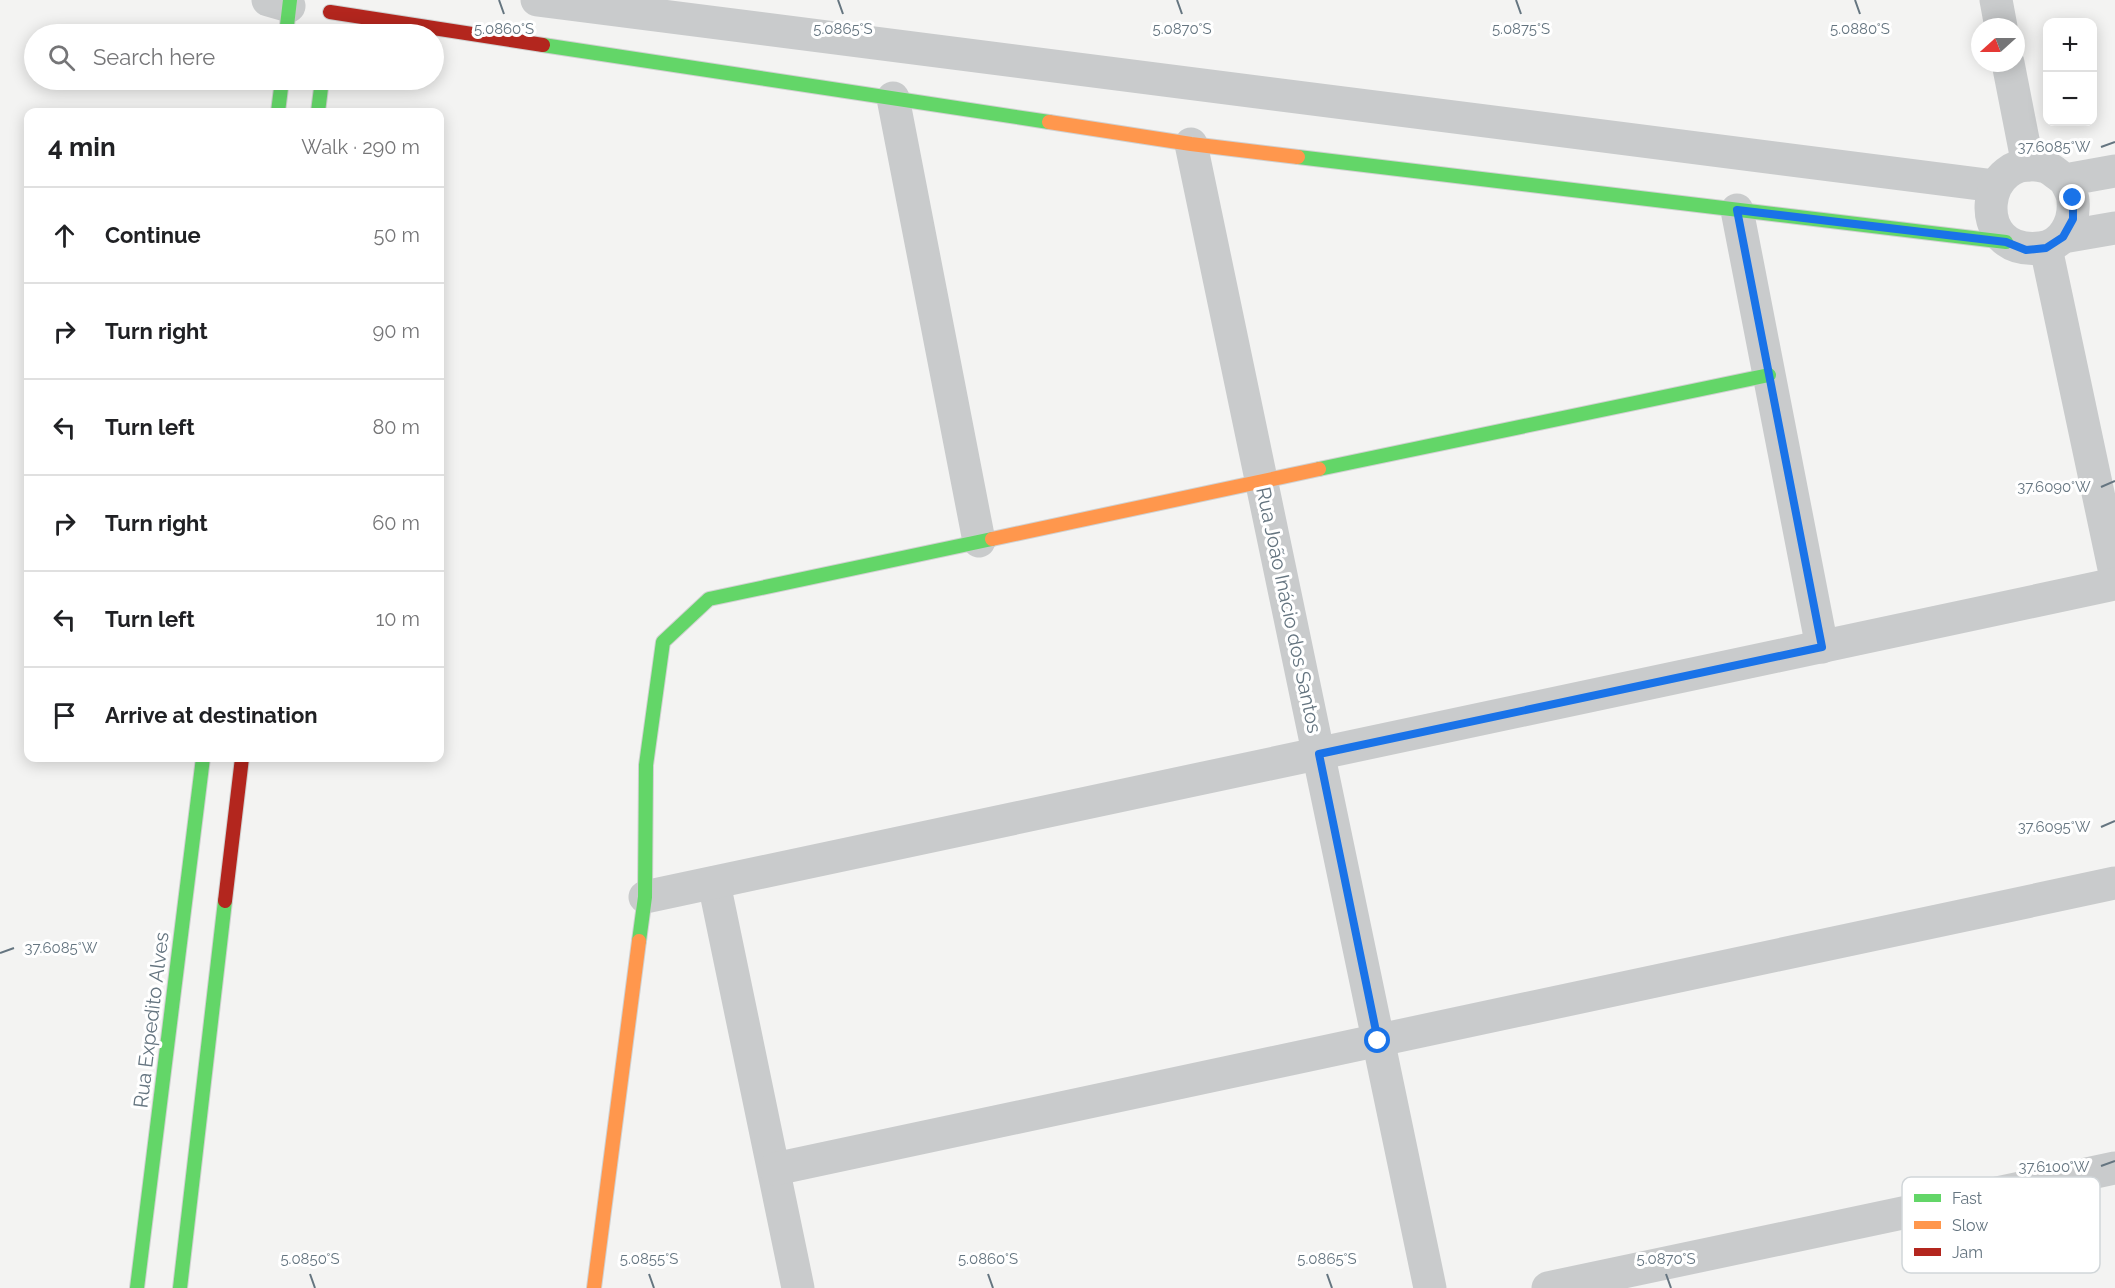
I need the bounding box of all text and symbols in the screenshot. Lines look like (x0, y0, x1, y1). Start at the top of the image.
north arrow (1971, 18, 2025, 72)
map controls (2043, 18, 2097, 126)
button: + (2043, 18, 2097, 72)
text: 5.0860°S (474, 20, 534, 38)
text: 5.0865°S (813, 20, 873, 38)
text: 5.0870°S (1152, 20, 1212, 38)
text: 5.0875°S (1492, 20, 1550, 38)
text: 5.0880°S (1830, 20, 1890, 38)
search box (24, 24, 444, 90)
icon: search (45, 41, 78, 74)
text: Search here (93, 44, 215, 70)
button: − (2043, 72, 2097, 126)
text: 4 min (48, 132, 116, 162)
text: Walk · 290 m (301, 135, 420, 159)
text: 37.6085°W (2018, 138, 2091, 156)
route end (2059, 184, 2085, 210)
icon: ahead (48, 219, 81, 252)
text: Continue (105, 222, 201, 248)
text: 50 m (373, 223, 420, 247)
icon: right (48, 315, 81, 348)
text: Turn right (105, 318, 208, 344)
text: 90 m (373, 319, 420, 343)
icon: left (48, 411, 81, 444)
text: Turn left (105, 414, 195, 440)
text: 80 m (372, 415, 420, 439)
text: 37.6090°W (2017, 478, 2091, 496)
street label: Rua João Inácio dos Santos (1251, 485, 1327, 735)
icon: right (48, 507, 81, 540)
text: Turn right (105, 510, 208, 536)
text: 60 m (372, 511, 420, 535)
icon: left (48, 603, 81, 636)
text: Turn left (105, 606, 195, 632)
text: 10 m (376, 607, 420, 631)
icon: arrive (48, 699, 81, 732)
text: Arrive at destination (105, 702, 318, 728)
text: 37.6095°W (2018, 818, 2091, 836)
street label: Rua Expedito Alves (128, 931, 174, 1109)
text: 37.6085°W (25, 939, 98, 957)
route start (1364, 1027, 1390, 1053)
text: 37.6100°W (2018, 1158, 2090, 1176)
legend (1902, 1177, 2100, 1273)
text: Fast (1952, 1189, 1983, 1208)
text: Slow (1952, 1216, 1988, 1235)
text: Jam (1952, 1243, 1983, 1262)
text: 5.0850°S (280, 1250, 340, 1268)
text: 5.0855°S (620, 1250, 678, 1268)
text: 5.0860°S (958, 1250, 1018, 1268)
text: 5.0865°S (1297, 1250, 1357, 1268)
text: 5.0870°S (1636, 1250, 1696, 1268)

